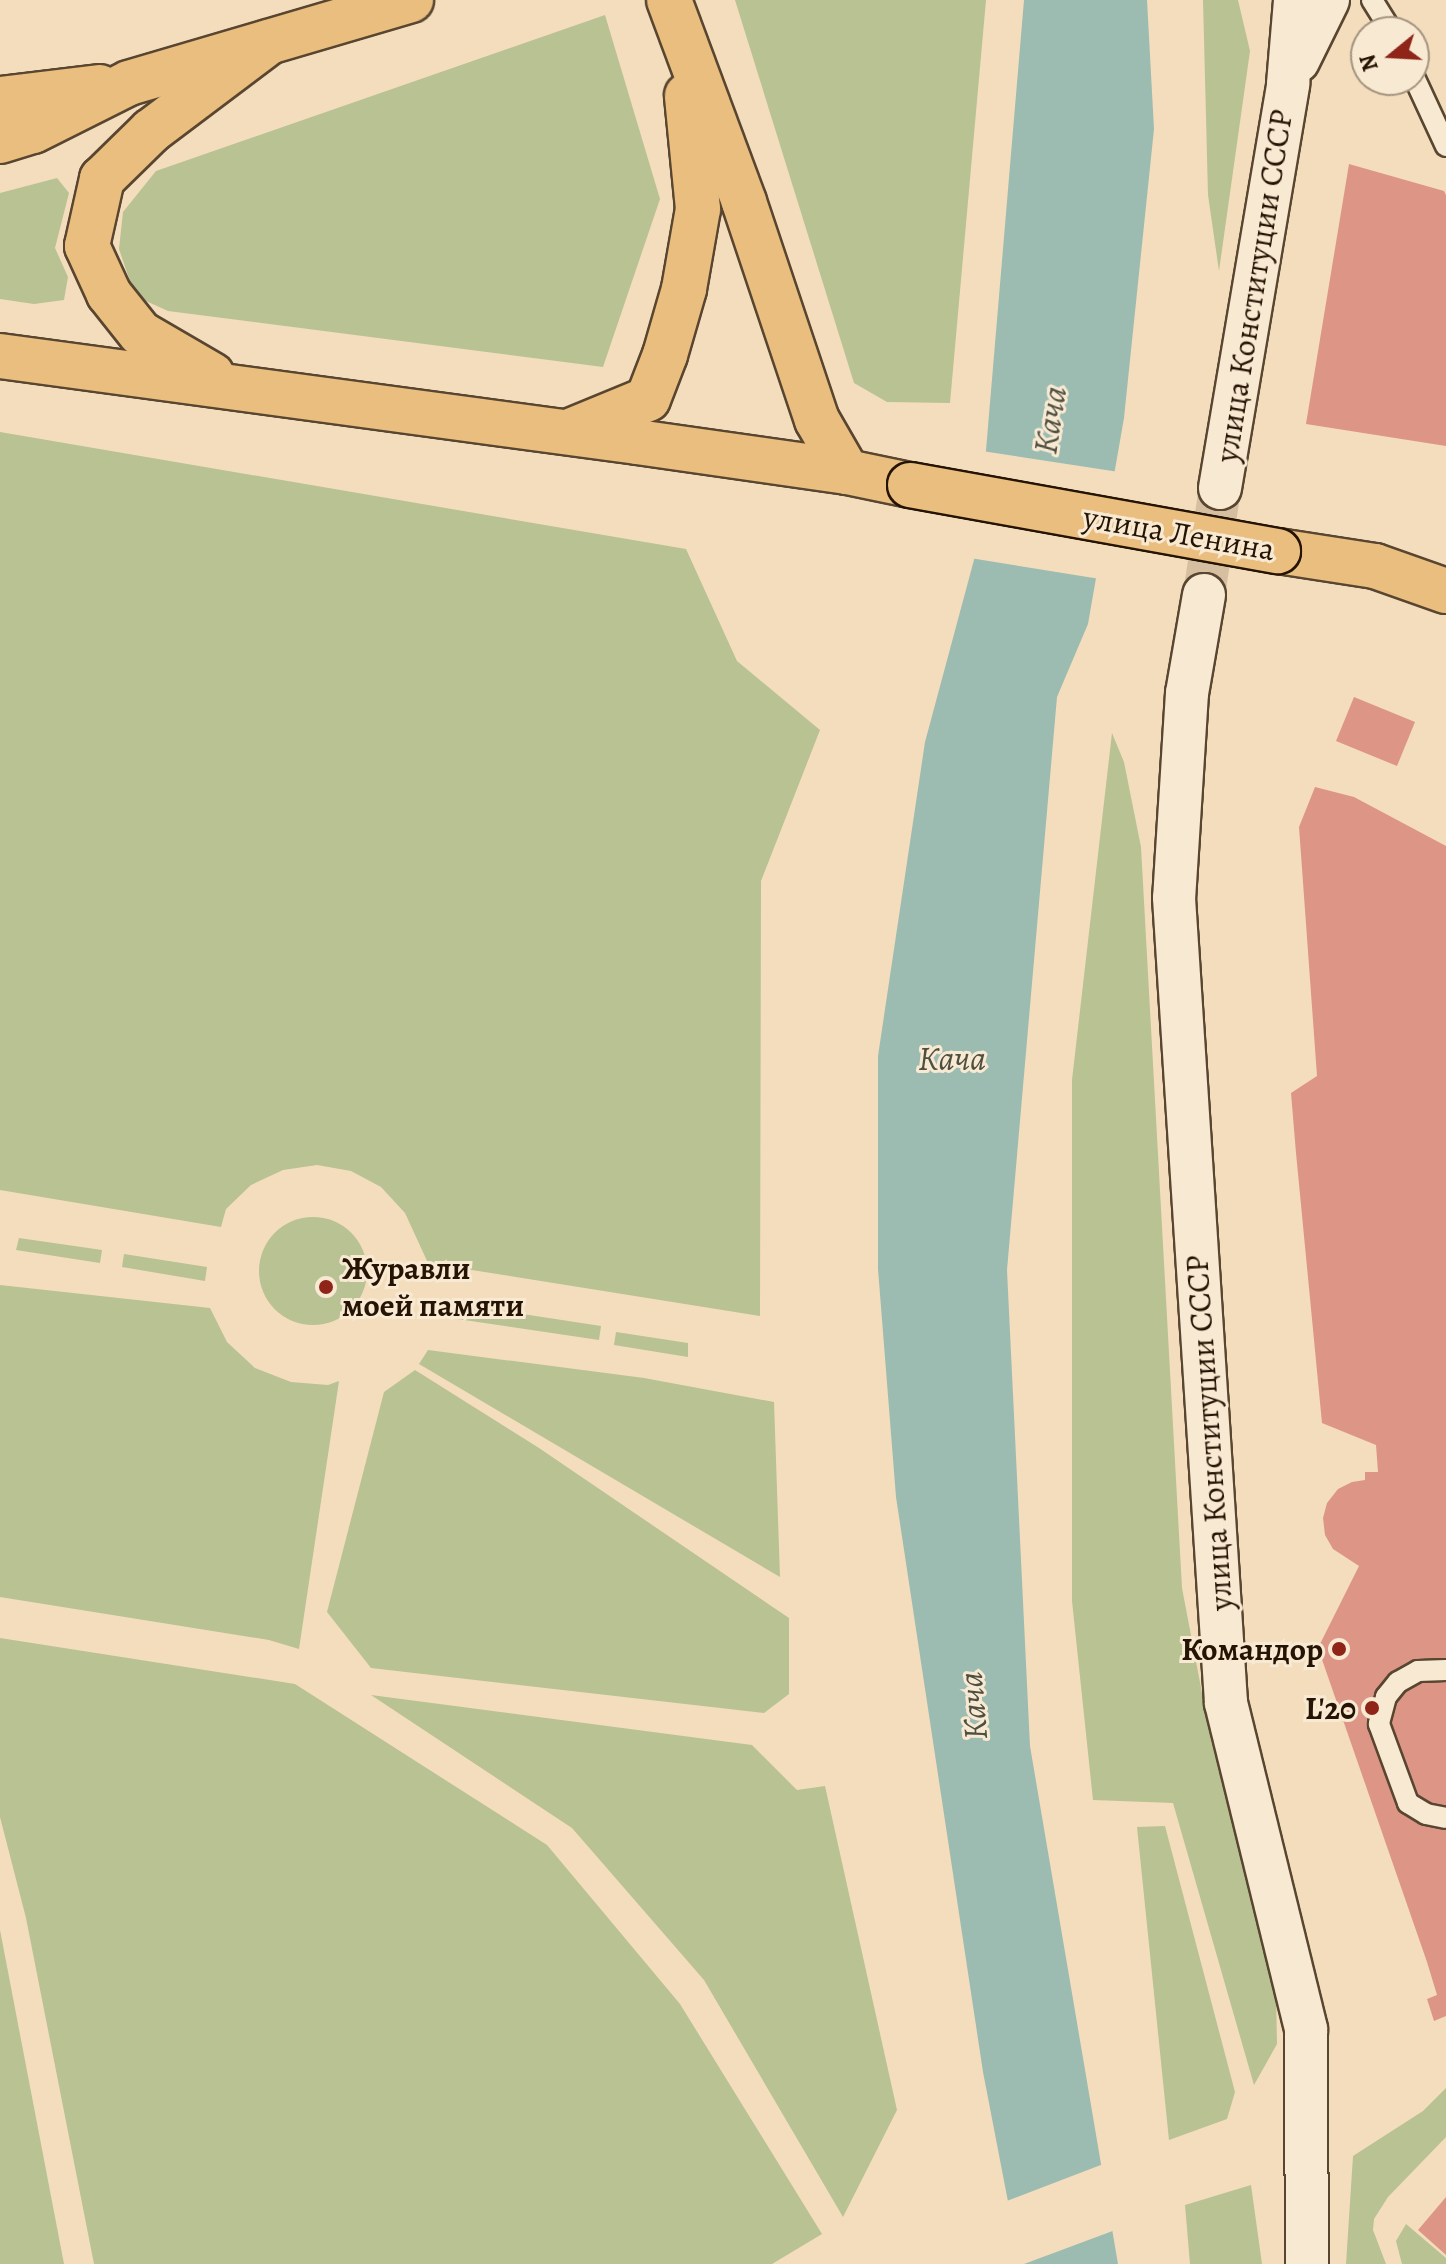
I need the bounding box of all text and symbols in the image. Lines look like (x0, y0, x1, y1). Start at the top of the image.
north arrow (1350, 16, 1430, 96)
text: N (1352, 51, 1386, 75)
street label: улица Конституции СССР (1207, 107, 1301, 465)
water label: Кача (1025, 383, 1075, 457)
street label: улица Ленина (1080, 497, 1278, 569)
water label: Кача (918, 1039, 986, 1079)
place label: Журавли моей памяти (342, 1250, 524, 1325)
street label: улица Конституции СССР (1177, 1254, 1241, 1612)
marker: Журавли моей памяти (317, 1278, 335, 1296)
place label: Командор (1181, 1630, 1323, 1668)
marker: Командор (1330, 1640, 1348, 1658)
water label: Кача (950, 1670, 996, 1742)
place label: L'20 (1305, 1689, 1356, 1727)
marker: L'20 (1363, 1699, 1381, 1717)

